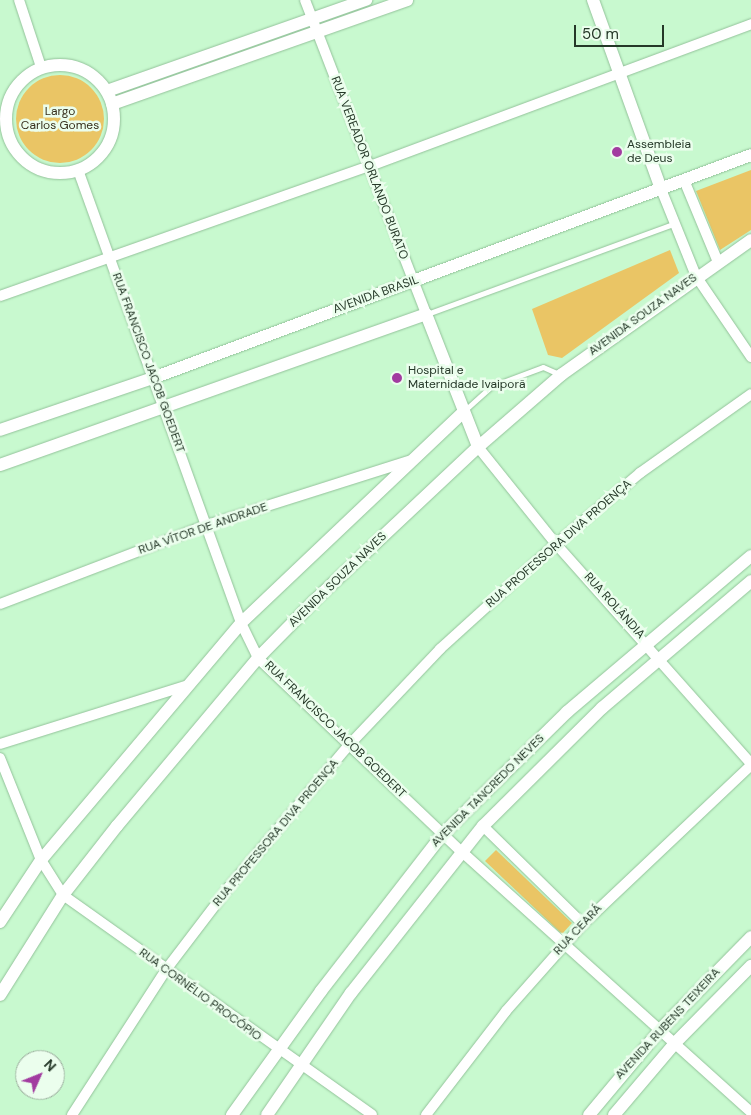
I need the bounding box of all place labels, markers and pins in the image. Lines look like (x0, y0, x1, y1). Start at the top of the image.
place label: Assembleia de Deus (627, 138, 691, 166)
marker: Assembleia de Deus (611, 146, 623, 158)
place label: Hospital e Maternidade Ivaiporã (408, 364, 525, 392)
marker: Hospital e Maternidade Ivaiporã (390, 371, 404, 385)

